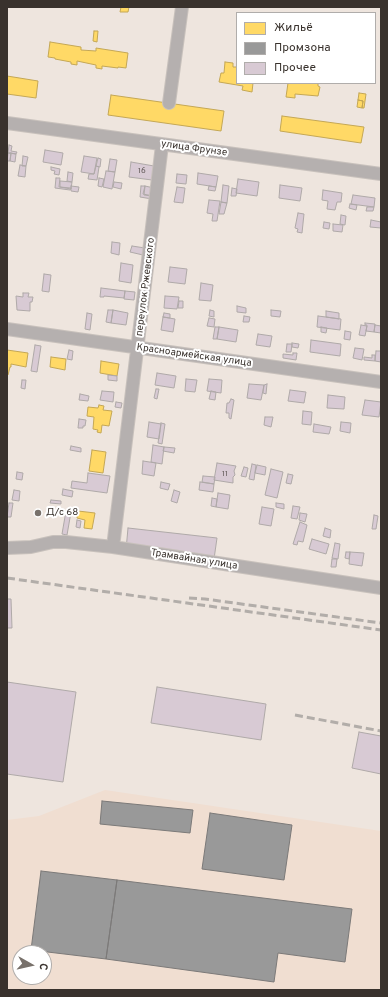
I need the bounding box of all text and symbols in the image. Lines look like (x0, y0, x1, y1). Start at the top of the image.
legend (236, 12, 376, 84)
text: Жильё (274, 20, 313, 36)
text: Промзона (274, 40, 331, 56)
text: Прочее (274, 60, 316, 76)
street label: улица Фрунзе (160, 138, 228, 160)
house number: 16 (138, 166, 146, 176)
street label: переулок Ржевского (134, 237, 158, 337)
street label: Красноармейская улица (136, 342, 252, 370)
house number: 11 (222, 469, 228, 479)
place label: Д/с 68 (46, 507, 78, 519)
marker: Д/с 68 (33, 508, 43, 518)
street label: Трамвайная улица (150, 547, 238, 573)
north arrow (12, 945, 52, 985)
text: С (35, 962, 50, 971)

